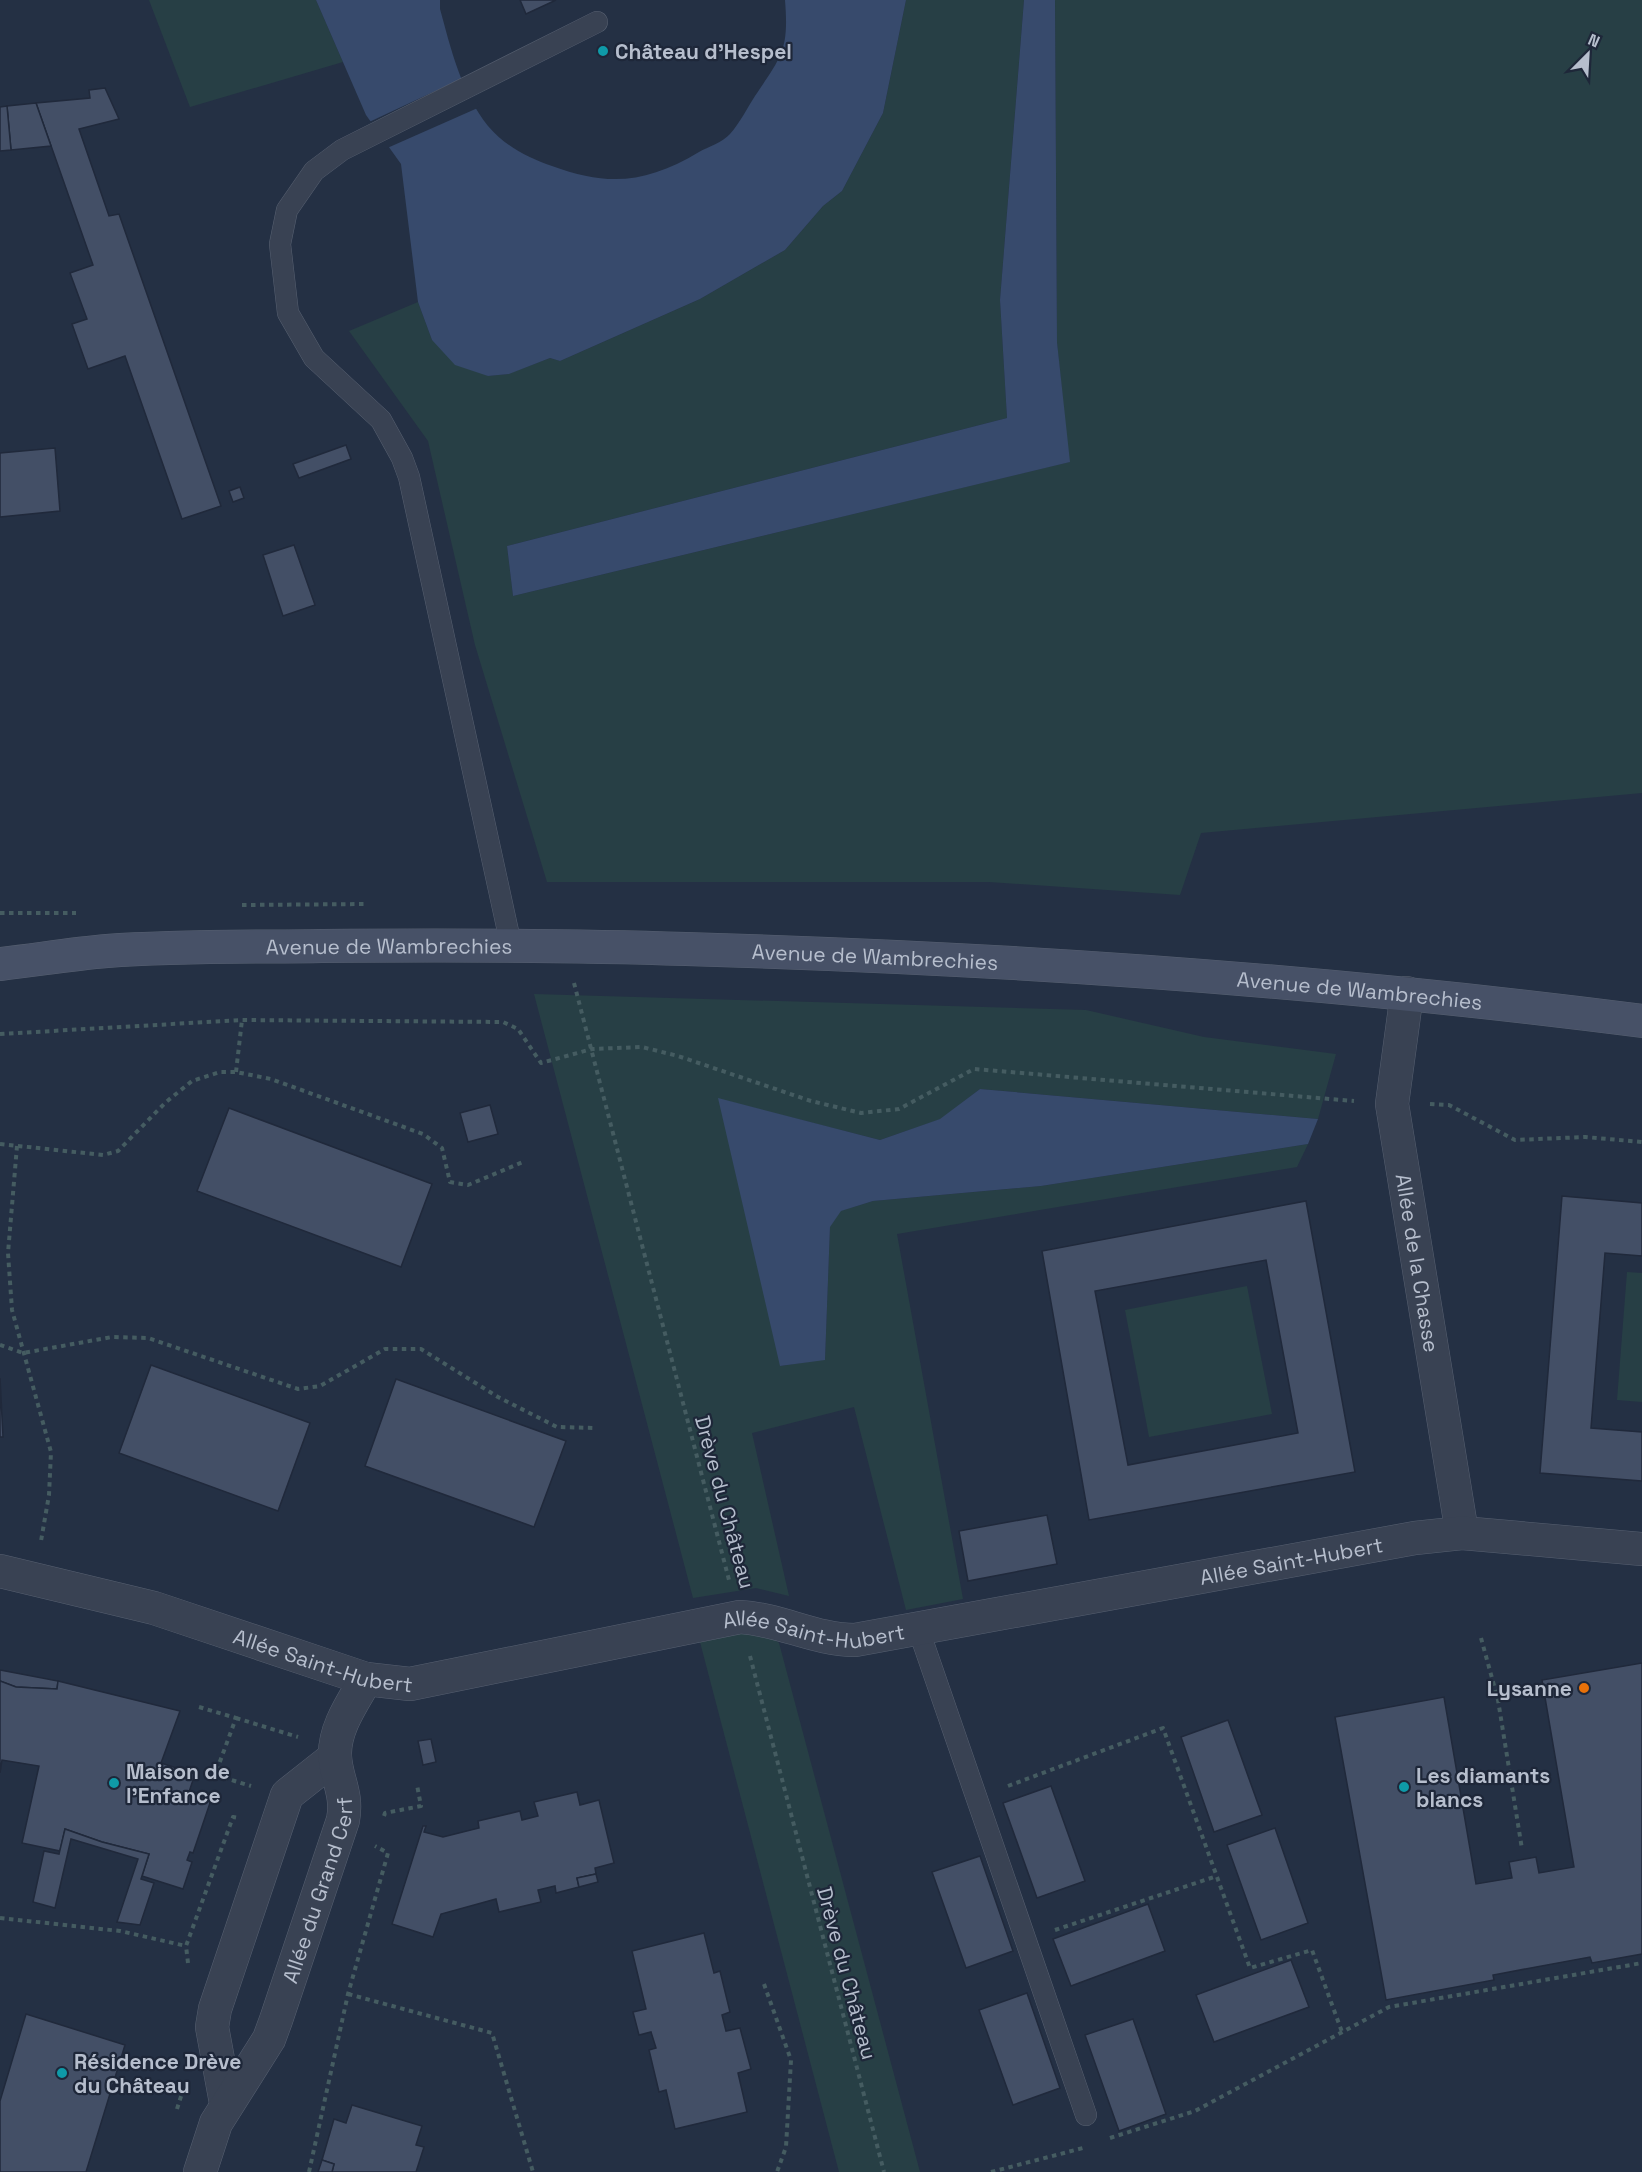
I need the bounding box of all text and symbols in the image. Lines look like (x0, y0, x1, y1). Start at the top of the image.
north arrow (1558, 24, 1618, 84)
text: N (1585, 29, 1603, 53)
place label: Château d'Hespel (615, 38, 792, 65)
marker: Château d'Hespel (596, 44, 610, 58)
street label: Avenue de Wambrechies (266, 932, 513, 960)
street label: Avenue de Wambrechies (751, 938, 999, 976)
street label: Avenue de Wambrechies (1236, 965, 1484, 1015)
street label: Allée de la Chasse (1390, 1171, 1446, 1354)
street label: Drève du Château (689, 1412, 761, 1592)
street label: Allée Saint-Hubert (1198, 1531, 1385, 1590)
street label: Allée Saint-Hubert (720, 1604, 907, 1654)
street label: Allée Saint-Hubert (230, 1622, 414, 1698)
place label: Lysanne (1487, 1675, 1572, 1702)
marker: Lysanne (1577, 1681, 1591, 1695)
place label: Maison de l'Enfance (126, 1758, 230, 1809)
place label: Les diamants blancs (1416, 1762, 1550, 1813)
marker: Maison de l'Enfance (107, 1776, 121, 1790)
marker: Les diamants blancs (1397, 1780, 1411, 1794)
street label: Allée du Grand Cerf (276, 1796, 358, 1987)
street label: Drève du Château (811, 1883, 883, 2063)
place label: Résidence Drève du Château (74, 2048, 241, 2099)
marker: Résidence Drève du Château (55, 2066, 69, 2080)

